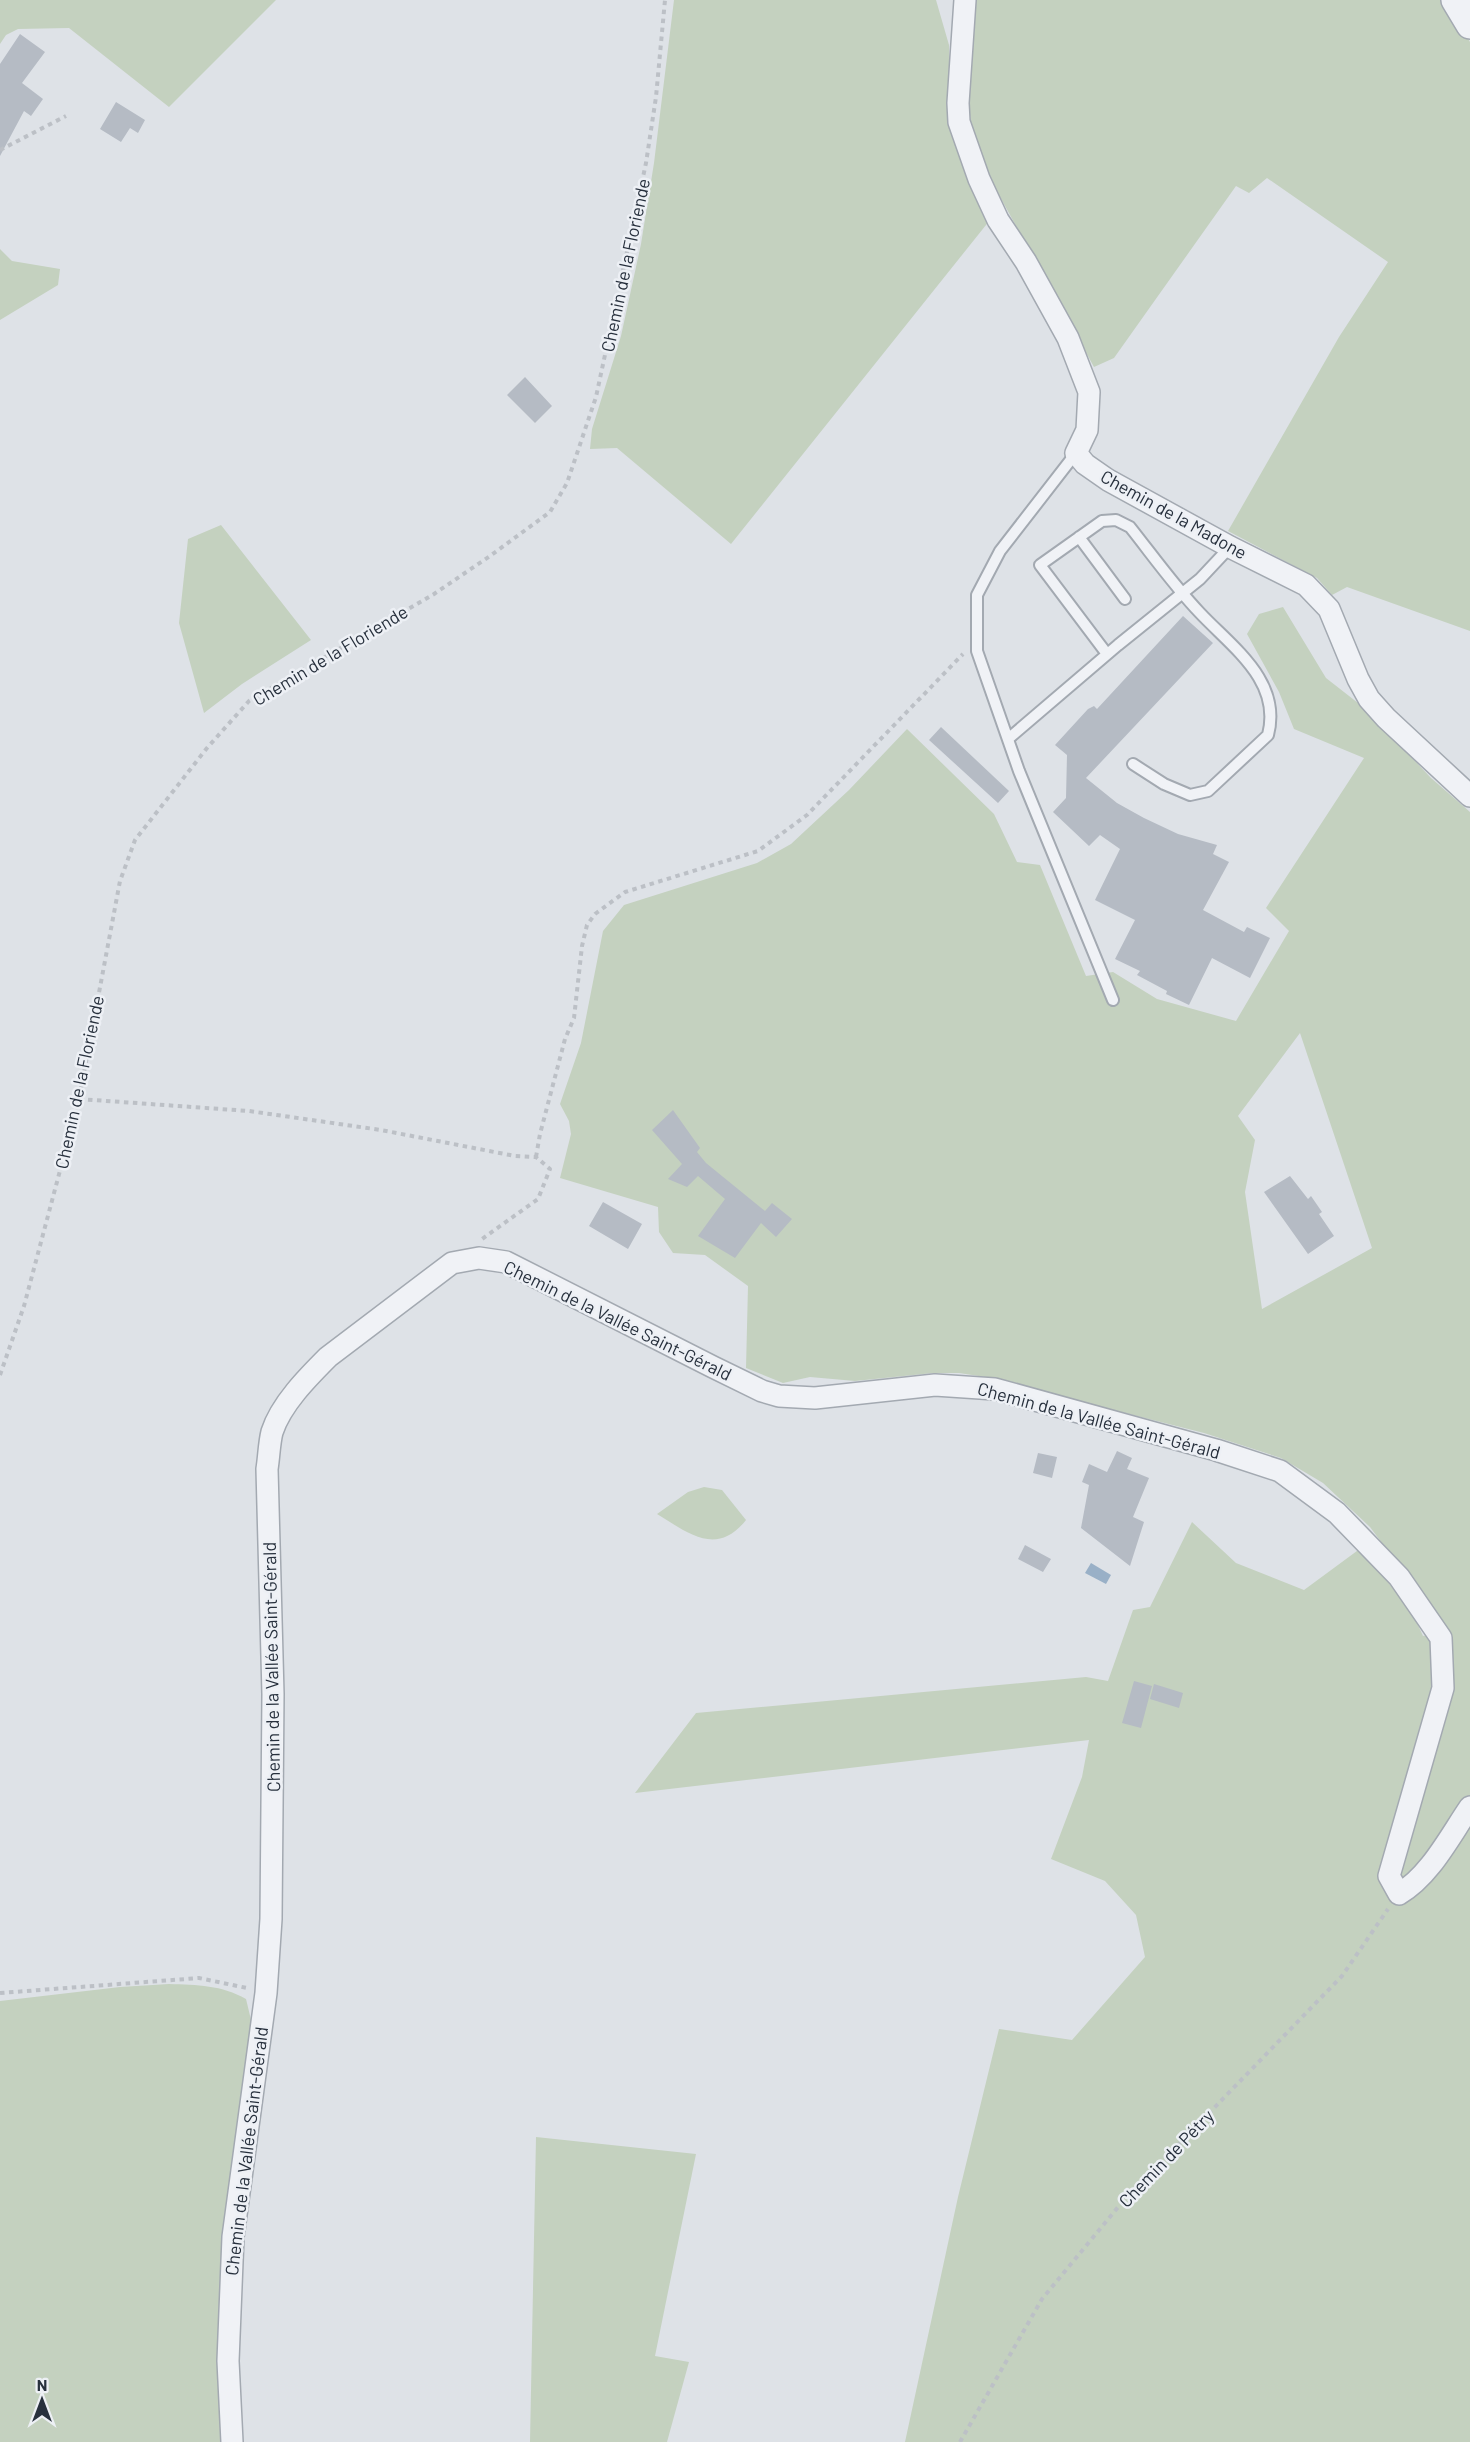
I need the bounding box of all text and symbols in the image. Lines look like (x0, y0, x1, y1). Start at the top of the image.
street label: Chemin de la Floriende (596, 176, 654, 354)
street label: Chemin de la Madone (1097, 465, 1251, 563)
street label: Chemin de la Floriende (249, 600, 411, 710)
street label: Chemin de la Floriende (50, 993, 108, 1171)
street label: Chemin de la Vallée Saint-Gérald (501, 1255, 735, 1385)
street label: Chemin de la Vallée Saint-Gérald (975, 1377, 1223, 1463)
street label: Chemin de la Vallée Saint-Gérald (258, 1542, 284, 1792)
street label: Chemin de la Vallée Saint-Gérald (220, 2025, 272, 2277)
street label: Chemin de Pétry (1114, 2104, 1218, 2212)
north arrow (12, 2370, 72, 2430)
text: N (37, 2375, 47, 2394)

